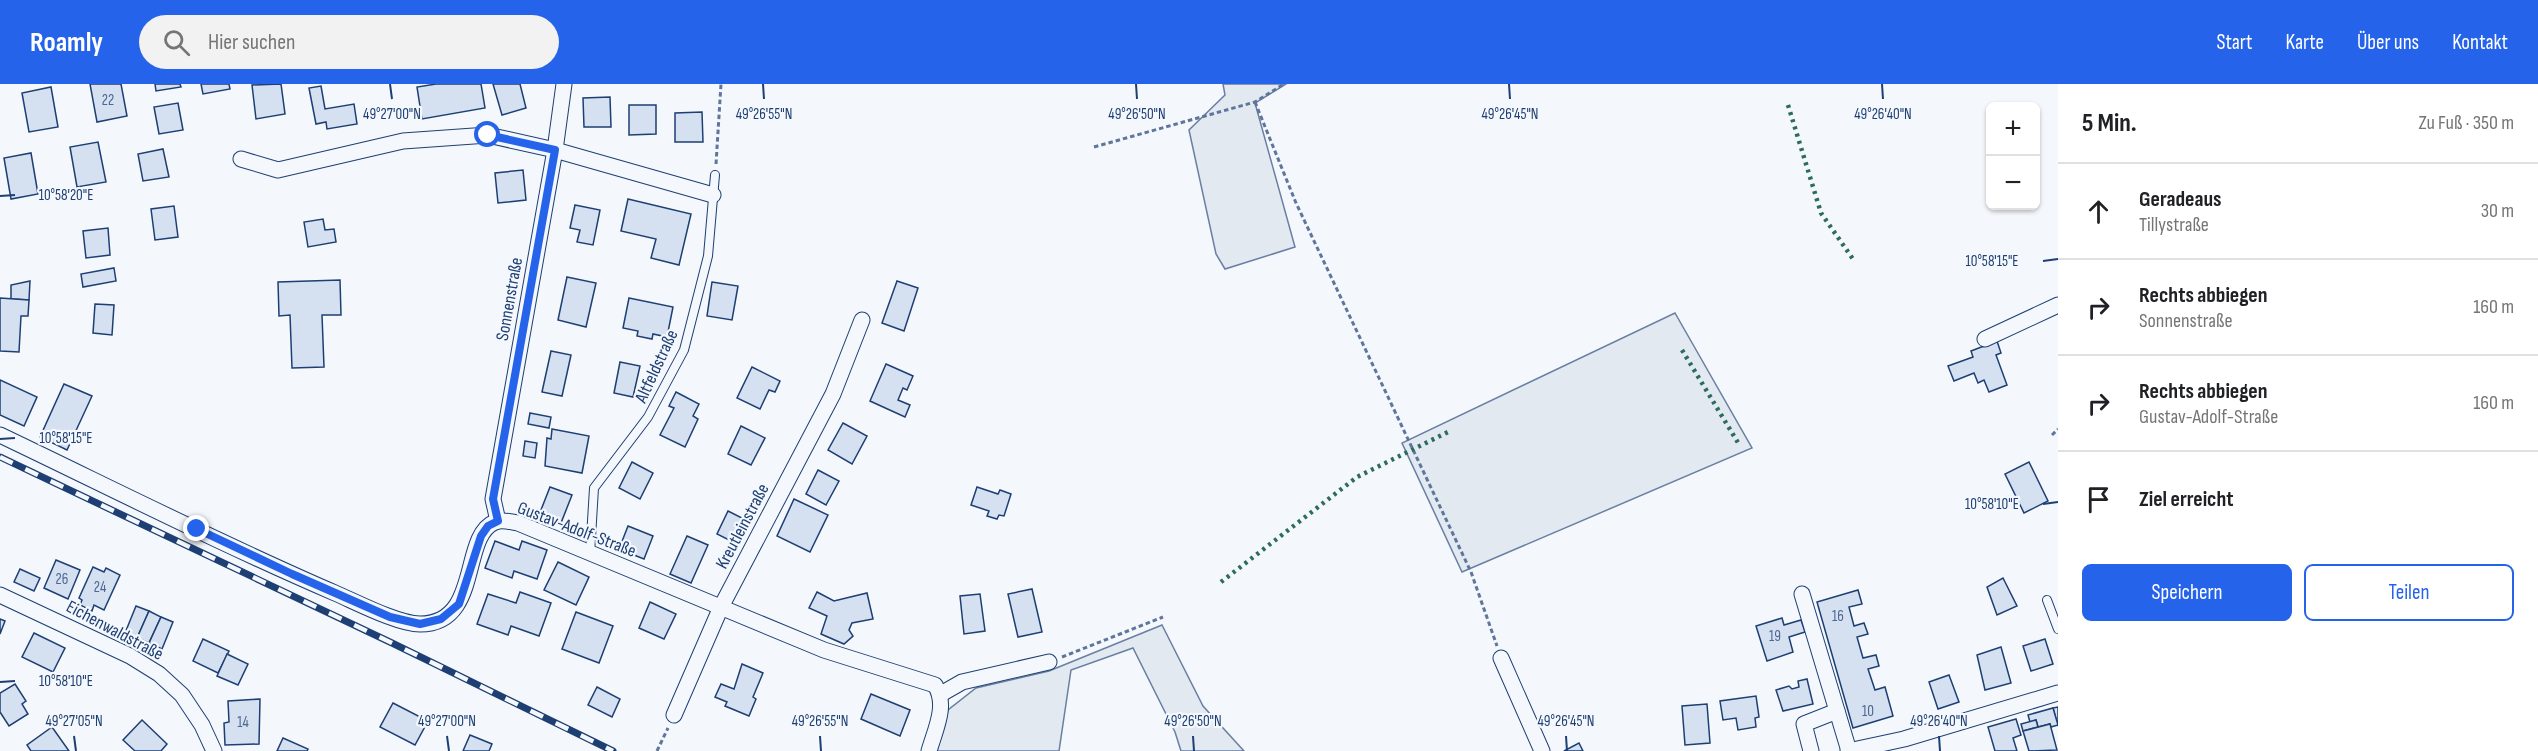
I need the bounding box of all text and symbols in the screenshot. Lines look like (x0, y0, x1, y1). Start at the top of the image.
search box (139, 15, 559, 69)
text: Roamly (30, 26, 103, 59)
icon: search (160, 26, 193, 59)
text: Hier suchen (208, 29, 295, 56)
text: Start (2216, 30, 2253, 55)
text: Karte (2286, 30, 2324, 55)
text: Über uns (2357, 30, 2419, 55)
text: Kontakt (2452, 30, 2508, 55)
house number: 22 (102, 91, 114, 110)
map controls (1986, 102, 2040, 210)
button: + (1986, 102, 2040, 156)
text: 49°27'00"N (363, 105, 421, 124)
text: 49°26'55"N (736, 105, 792, 124)
text: 49°26'50"N (1108, 105, 1166, 124)
text: 49°26'45"N (1482, 105, 1538, 124)
text: 49°26'40"N (1854, 105, 1912, 124)
text: 5 Min. (2082, 108, 2137, 139)
text: Zu Fuß · 350 m (2418, 111, 2514, 135)
route start (474, 121, 500, 147)
button: − (1986, 156, 2040, 210)
text: 10°58'20"E (39, 186, 93, 205)
text: Geradeaus (2139, 186, 2222, 213)
icon: ahead (2082, 195, 2115, 228)
text: 30 m (2481, 199, 2514, 223)
text: Tillystraße (2139, 213, 2209, 237)
text: 10°58'15"E (1965, 252, 2019, 271)
street label: Sonnenstraße (492, 256, 527, 342)
text: Rechts abbiegen (2139, 282, 2268, 309)
icon: right (2082, 291, 2115, 324)
text: 160 m (2473, 295, 2514, 319)
text: Sonnenstraße (2139, 309, 2232, 333)
street label: Altfeldstraße (630, 326, 683, 407)
text: Rechts abbiegen (2139, 378, 2268, 405)
icon: right (2082, 387, 2115, 420)
text: 160 m (2473, 391, 2514, 415)
text: Gustav-Adolf-Straße (2139, 405, 2278, 429)
text: 10°58'15"E (39, 429, 93, 448)
street label: Kreutleinstraße (711, 480, 774, 572)
icon: arrive (2082, 483, 2115, 516)
text: Ziel erreicht (2139, 486, 2234, 513)
text: 10°58'10"E (1965, 495, 2019, 514)
street label: Gustav-Adolf-Straße (515, 497, 639, 562)
route end (183, 515, 209, 541)
button: Speichern (2082, 564, 2292, 621)
button: Teilen (2304, 564, 2514, 621)
house number: 26 (56, 570, 68, 589)
house number: 24 (94, 578, 106, 597)
street label: Eichenwaldstraße (63, 596, 167, 665)
house number: 16 (1832, 607, 1844, 626)
house number: 19 (1769, 627, 1781, 646)
text: 10°58'10"E (39, 672, 93, 691)
house number: 10 (1862, 702, 1874, 721)
text: 49°27'05"N (45, 712, 103, 731)
text: 49°27'00"N (418, 712, 476, 731)
text: 49°26'55"N (792, 712, 848, 731)
text: 49°26'50"N (1164, 712, 1222, 731)
text: 49°26'45"N (1538, 712, 1594, 731)
text: 49°26'40"N (1910, 712, 1968, 731)
house number: 14 (237, 713, 249, 732)

